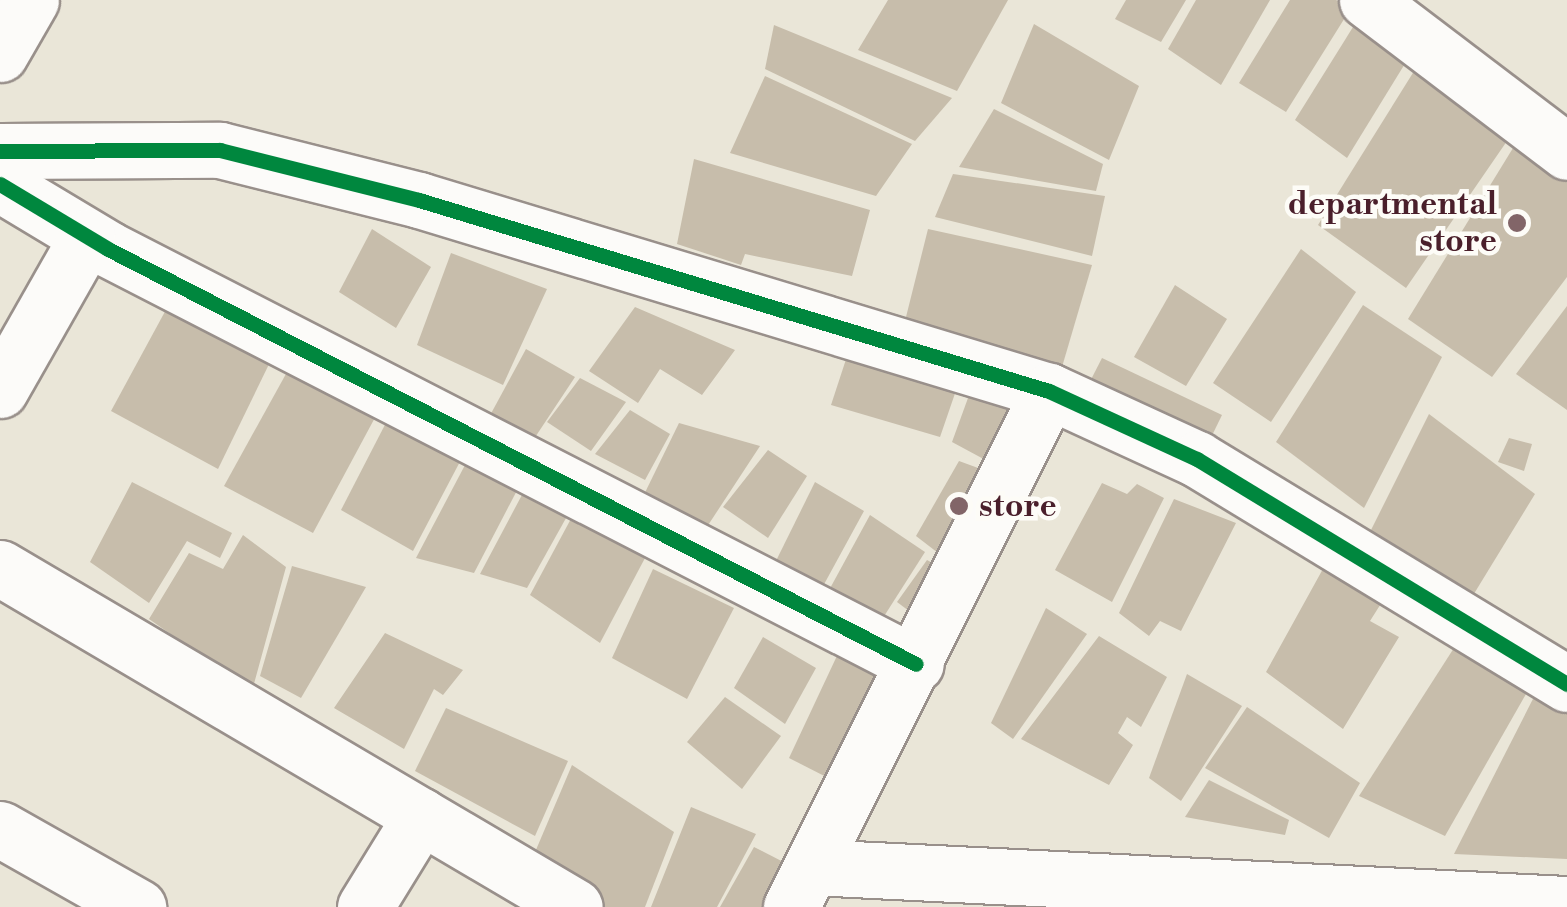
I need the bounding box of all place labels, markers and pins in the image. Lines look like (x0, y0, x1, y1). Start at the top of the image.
place label: departmental store (1288, 186, 1497, 261)
marker: departmental store (1506, 212, 1528, 234)
place label: store (979, 487, 1057, 525)
marker: store (948, 495, 970, 517)

